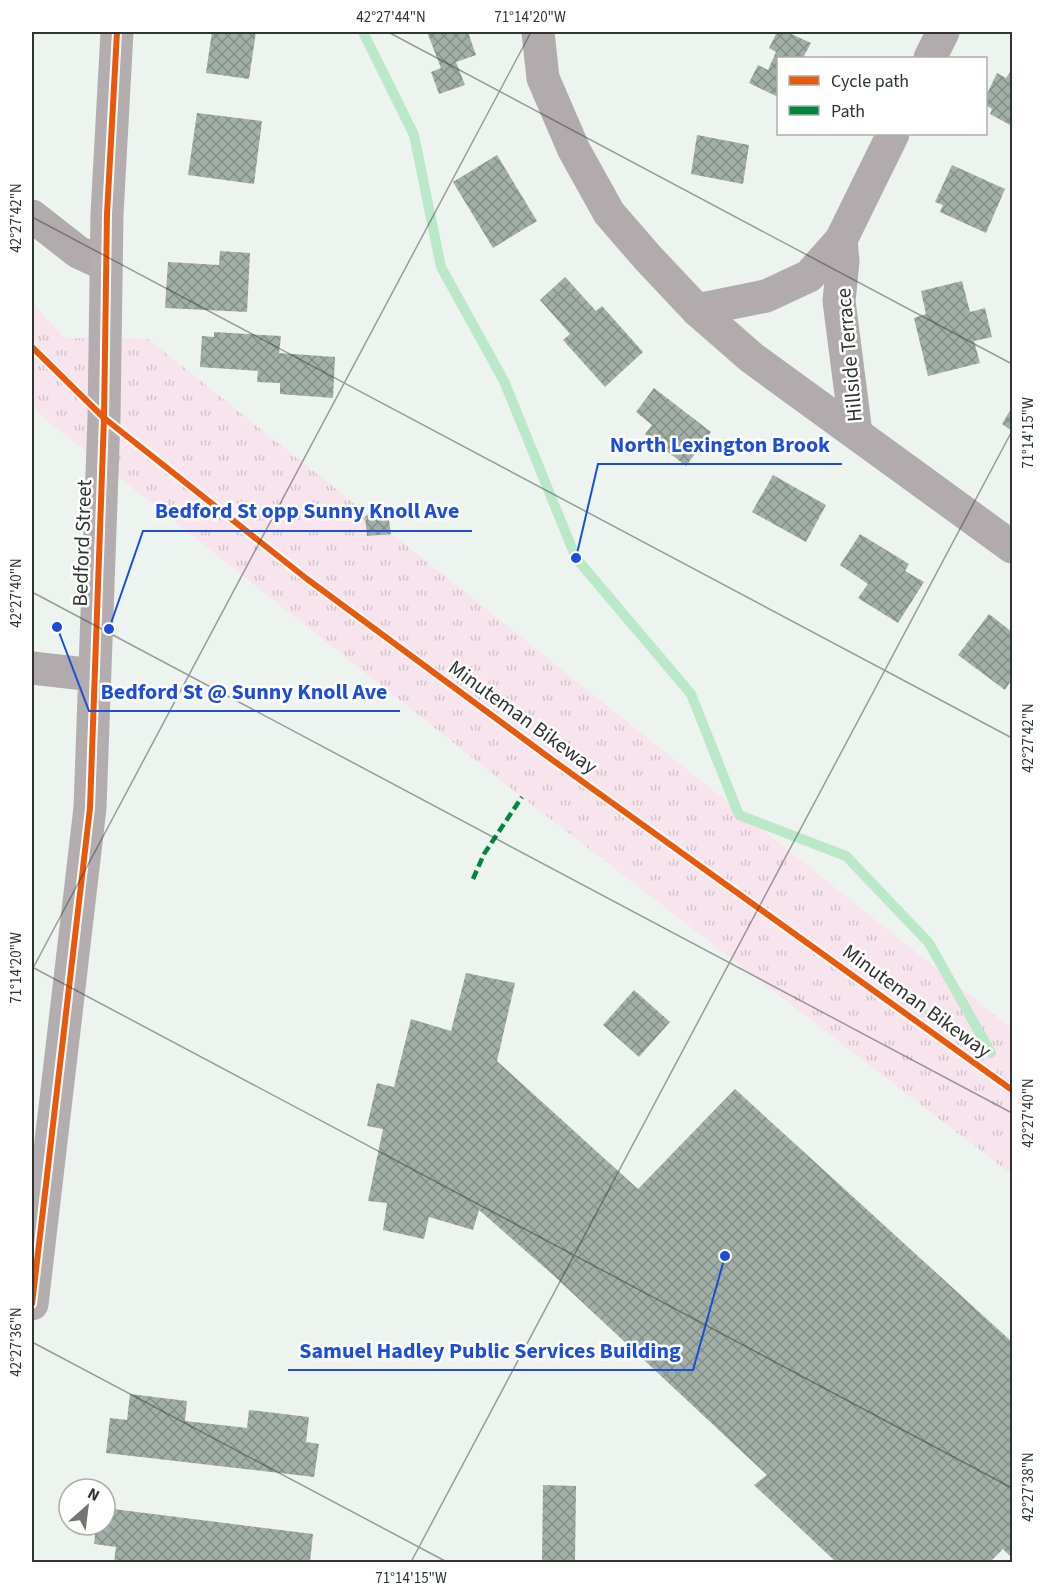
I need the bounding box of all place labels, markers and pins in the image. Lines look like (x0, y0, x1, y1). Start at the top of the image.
callout: North Lexington Brook (598, 424, 842, 464)
callout: Bedford St opp Sunny Knoll Ave (143, 491, 472, 531)
callout: Bedford St @ Sunny Knoll Ave (89, 671, 400, 711)
callout: Samuel Hadley Public Services Building (288, 1330, 693, 1370)

